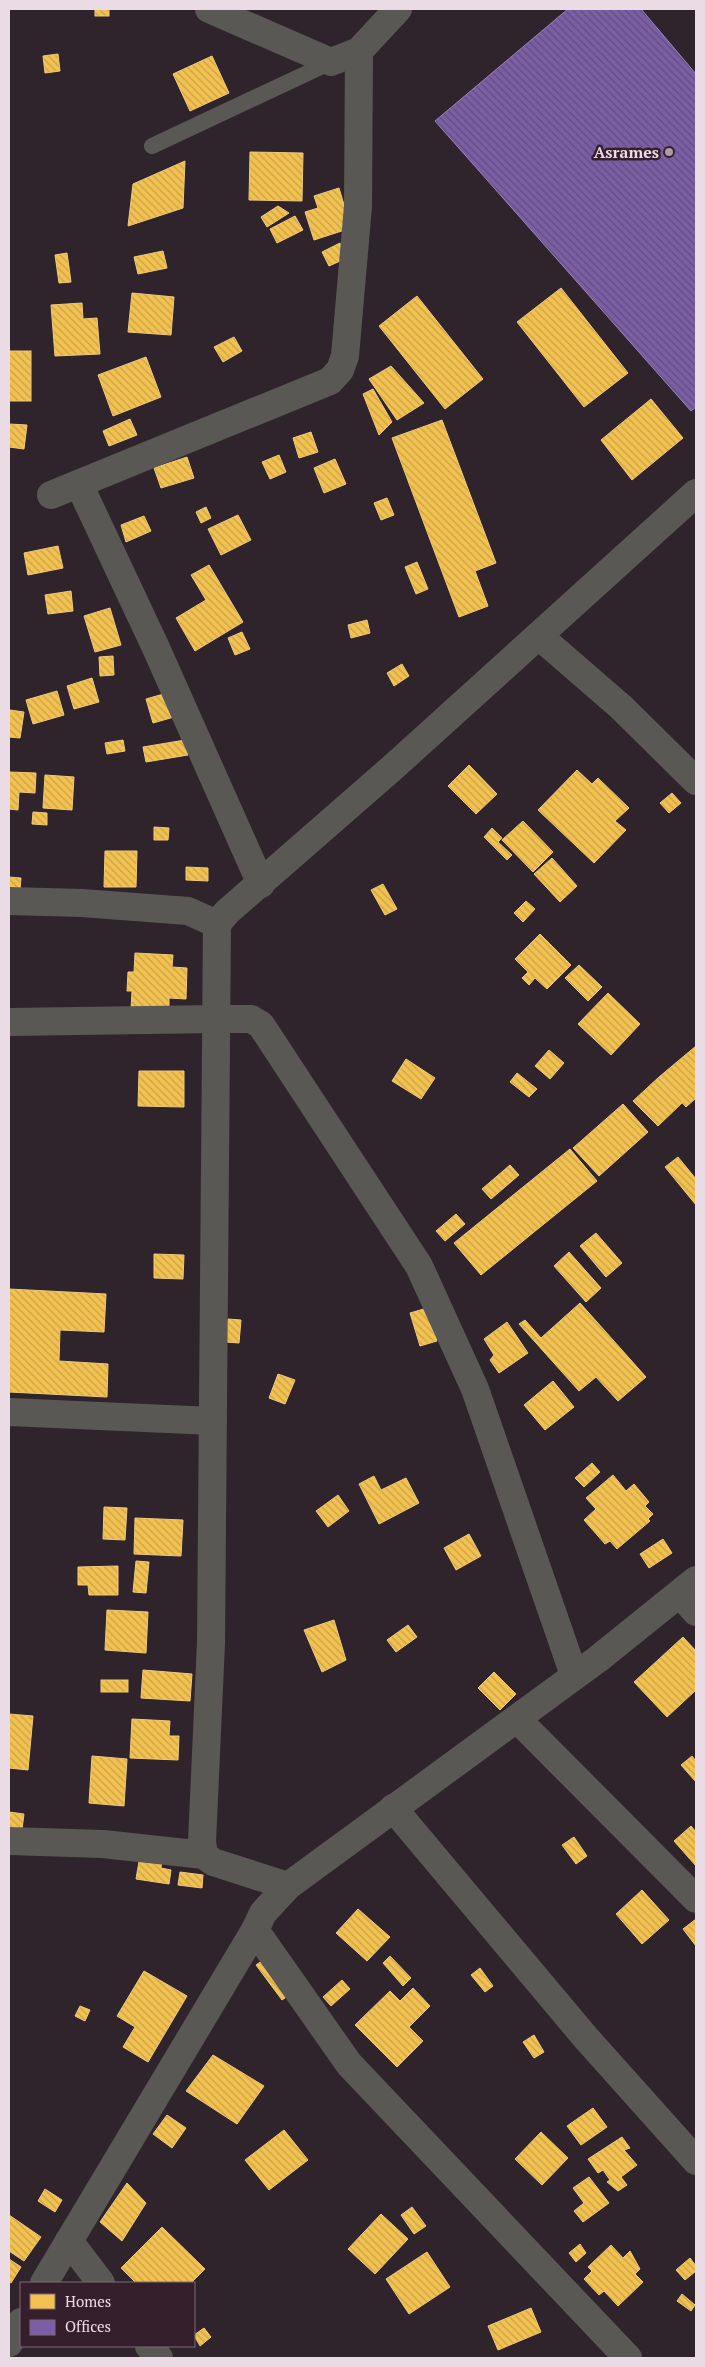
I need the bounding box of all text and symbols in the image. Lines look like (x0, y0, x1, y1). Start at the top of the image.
place label: Asrames (594, 141, 659, 163)
marker: Asrames (663, 146, 675, 158)
legend (20, 2282, 195, 2347)
text: Homes (65, 2291, 111, 2311)
text: Offices (65, 2316, 111, 2336)

